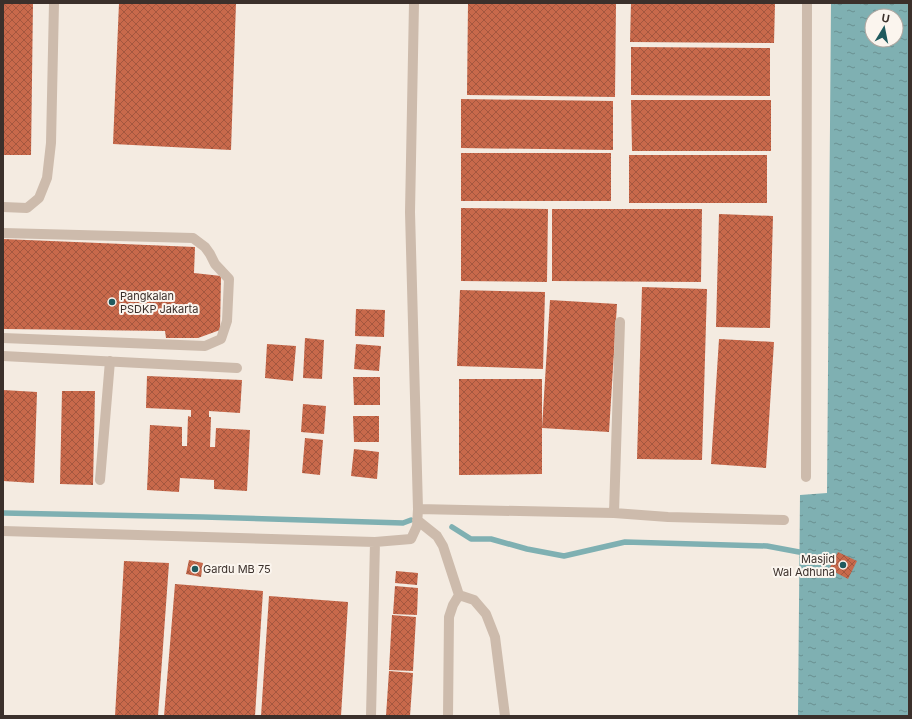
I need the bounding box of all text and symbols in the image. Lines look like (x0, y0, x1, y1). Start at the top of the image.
north arrow (864, 8, 904, 48)
text: U (881, 11, 891, 26)
place label: Pangkalan PSDKP Jakarta (120, 289, 198, 316)
marker: Pangkalan PSDKP Jakarta (107, 297, 117, 307)
place label: Masjid Wal Adhuna (773, 552, 835, 579)
marker: Masjid Wal Adhuna (838, 560, 848, 570)
place label: Gardu MB 75 (203, 562, 271, 576)
marker: Gardu MB 75 (190, 564, 200, 574)

